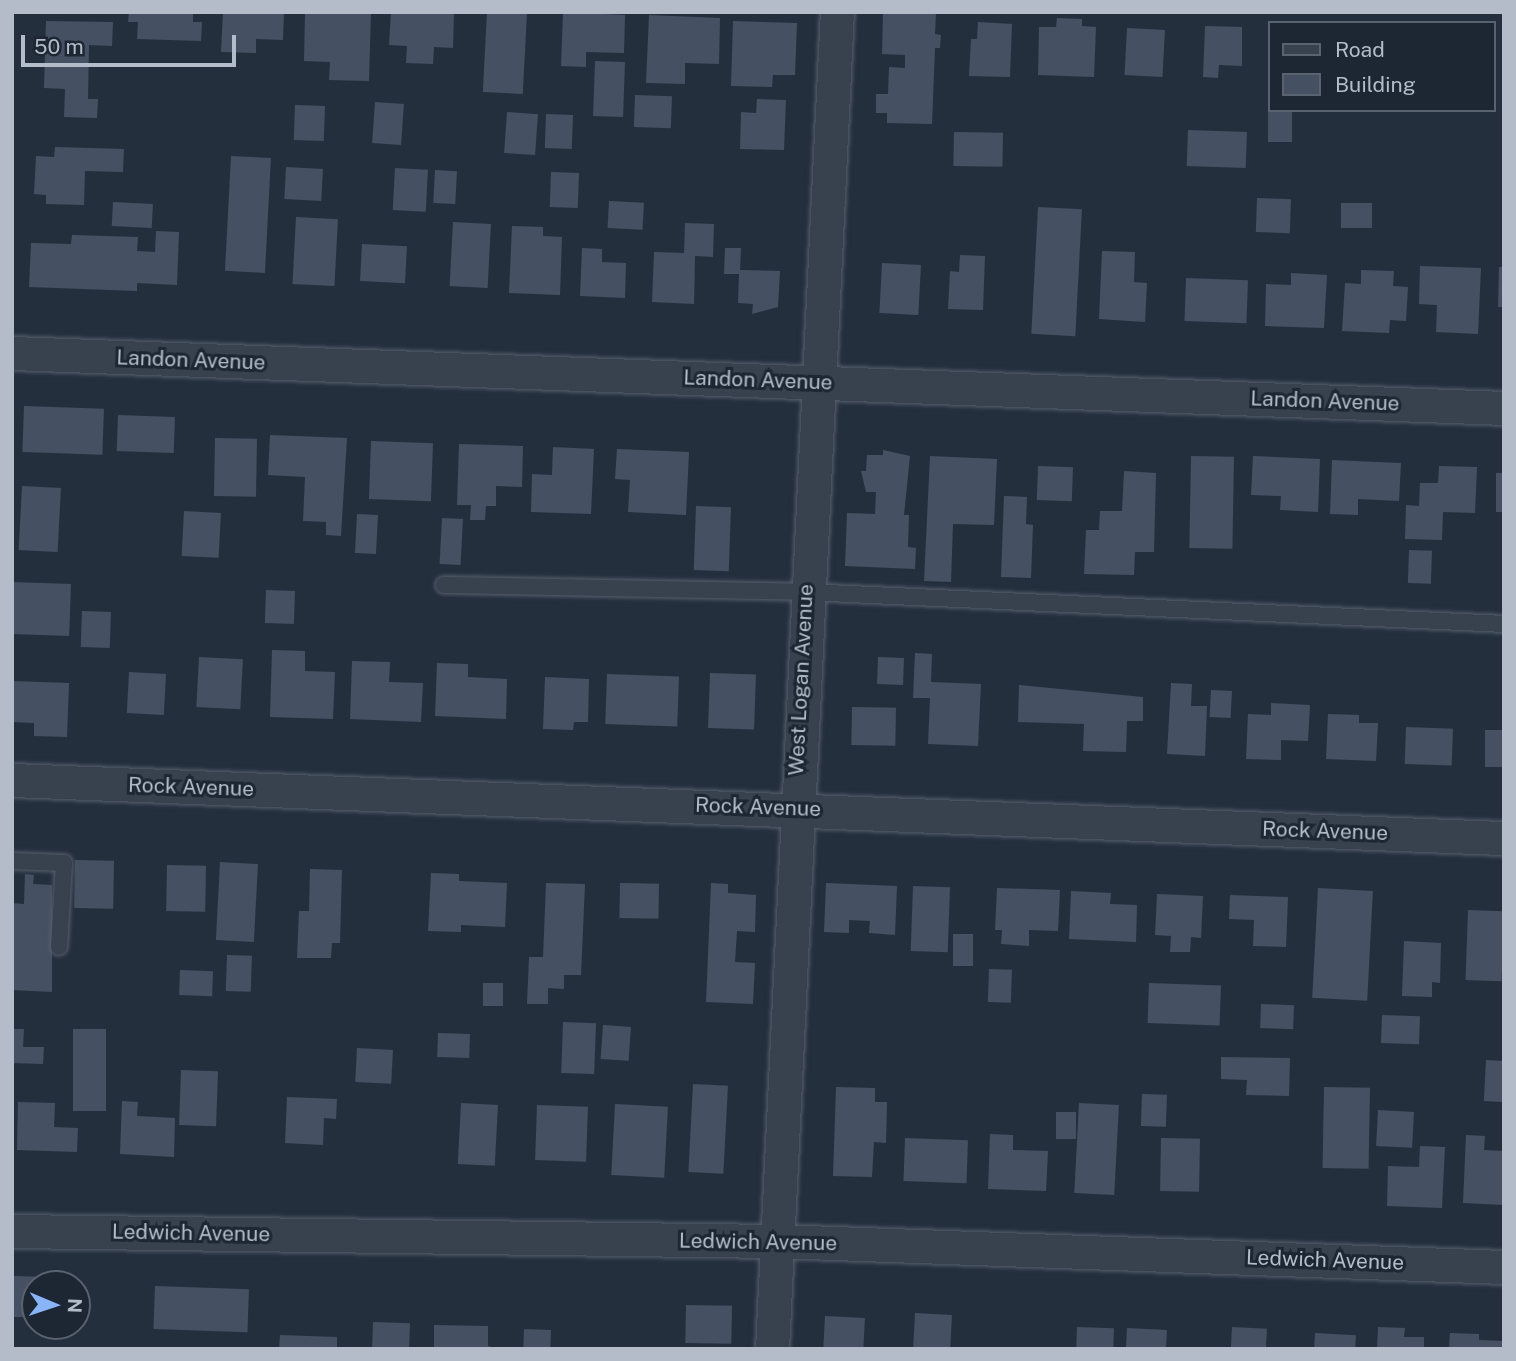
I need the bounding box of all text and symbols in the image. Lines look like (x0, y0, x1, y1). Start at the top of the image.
scale bar (24, 21, 240, 65)
legend (1268, 21, 1495, 112)
text: 50 m (34, 34, 84, 59)
text: Road (1335, 37, 1385, 62)
text: Building (1335, 72, 1416, 97)
street label: Landon Avenue (116, 345, 266, 375)
street label: Landon Avenue (683, 365, 833, 395)
street label: Landon Avenue (1250, 386, 1400, 416)
street label: West Logan Avenue (783, 584, 819, 776)
street label: Rock Avenue (128, 772, 254, 802)
street label: Rock Avenue (695, 792, 821, 822)
street label: Rock Avenue (1262, 816, 1388, 846)
street label: Ledwich Avenue (112, 1219, 270, 1247)
street label: Ledwich Avenue (679, 1228, 837, 1256)
street label: Ledwich Avenue (1245, 1245, 1405, 1275)
north arrow (21, 1270, 91, 1340)
text: N (64, 1298, 86, 1313)

